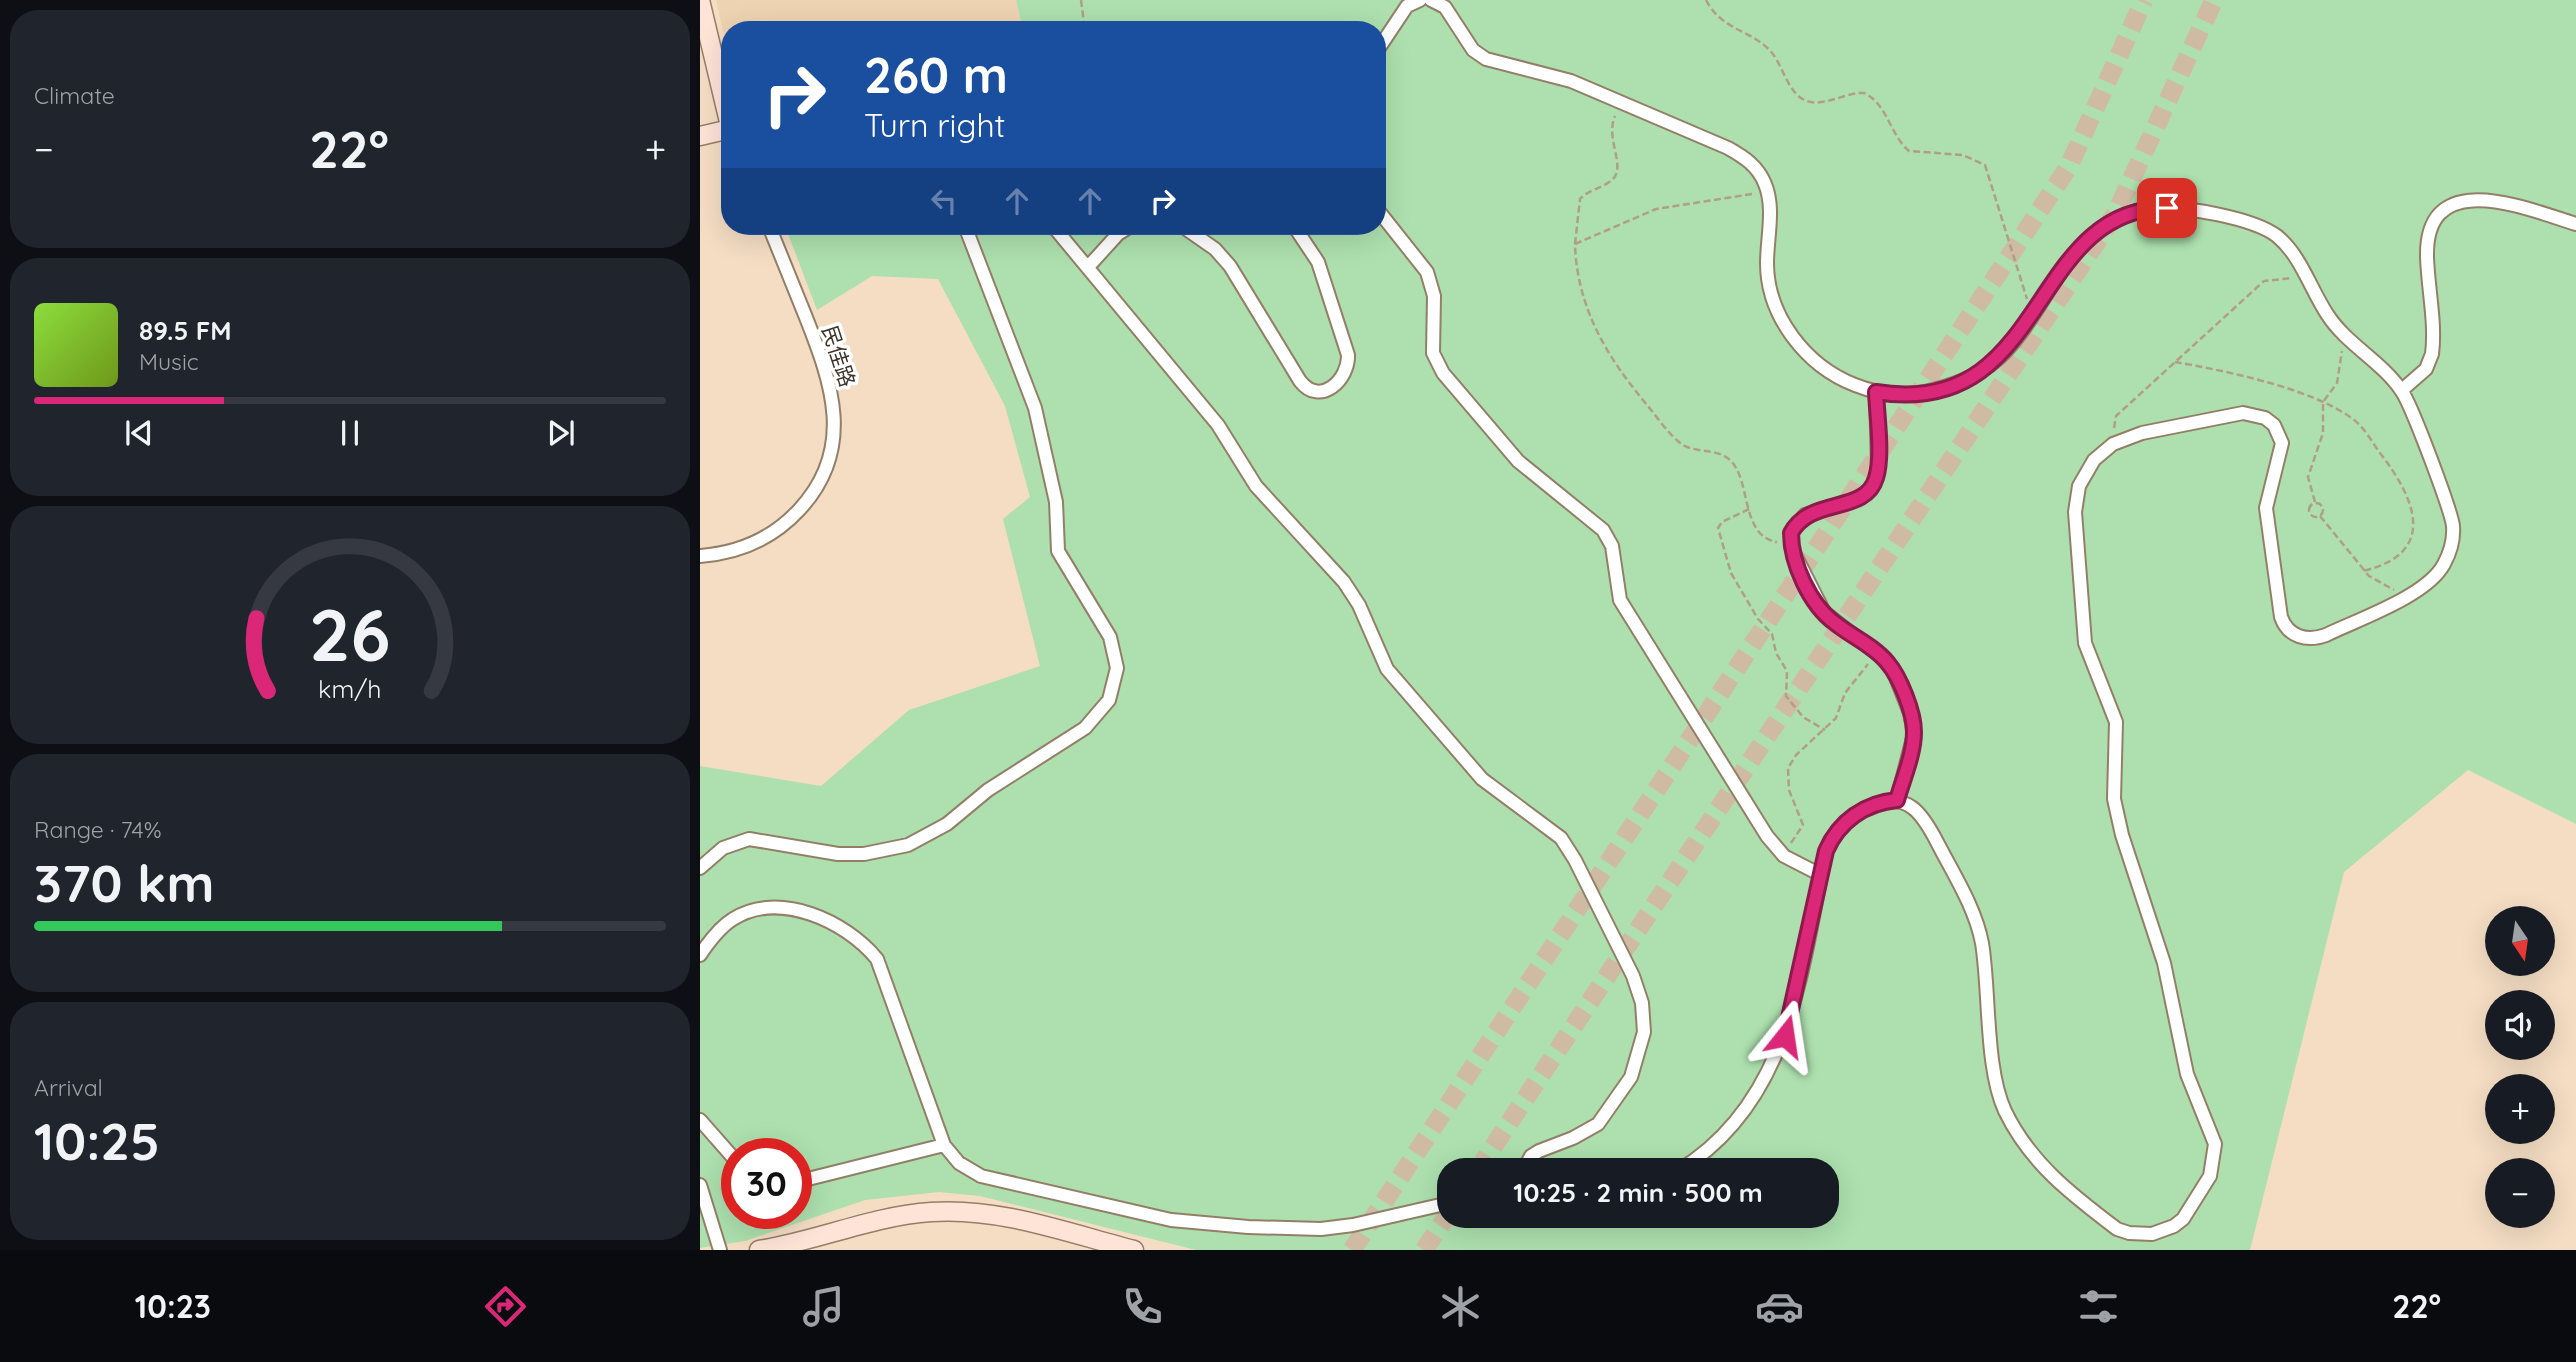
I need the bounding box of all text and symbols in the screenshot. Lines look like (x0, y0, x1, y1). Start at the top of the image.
text: 260 m (864, 44, 1008, 105)
icon: right (749, 49, 840, 140)
text: Climate (34, 81, 115, 110)
text: Turn right (864, 105, 1005, 145)
text: 22° (309, 116, 389, 181)
text: − (34, 125, 54, 173)
text: + (645, 125, 666, 173)
pin (2137, 178, 2197, 238)
icon: left (925, 182, 963, 220)
icon: ahead (998, 182, 1036, 220)
icon: ahead (1071, 182, 1109, 220)
icon: right (1144, 182, 1182, 220)
icon: arrive (2148, 189, 2186, 227)
text: 89.5 FM (139, 314, 232, 347)
street label: 民佳路 (817, 322, 861, 390)
text: Music (139, 347, 199, 376)
icon: previous (120, 414, 158, 452)
icon: pause (331, 414, 369, 452)
icon: next (542, 414, 580, 452)
text: 26 (309, 588, 391, 679)
text: km/h (318, 673, 382, 704)
text: Range · 74% (34, 815, 162, 844)
text: 370 km (34, 850, 215, 915)
north arrow (2485, 906, 2555, 976)
map controls (2485, 906, 2555, 1228)
button: sound (2485, 990, 2555, 1060)
position arrow (1748, 999, 1822, 1073)
text: Arrival (34, 1073, 103, 1102)
button: + (2485, 1074, 2555, 1144)
text: 10:25 (34, 1108, 160, 1173)
speed limit sign: 30 (721, 1138, 812, 1229)
button: − (2485, 1158, 2555, 1228)
text: 10:25 · 2 min · 500 m (1513, 1176, 1763, 1209)
icon: directions (481, 1282, 530, 1331)
icon: music (799, 1282, 848, 1331)
icon: phone (1118, 1282, 1167, 1331)
icon: climate (1436, 1282, 1485, 1331)
icon: car (1755, 1282, 1804, 1331)
icon: filters (2074, 1282, 2123, 1331)
text: 10:23 (135, 1286, 211, 1326)
text: 22° (2392, 1286, 2441, 1326)

